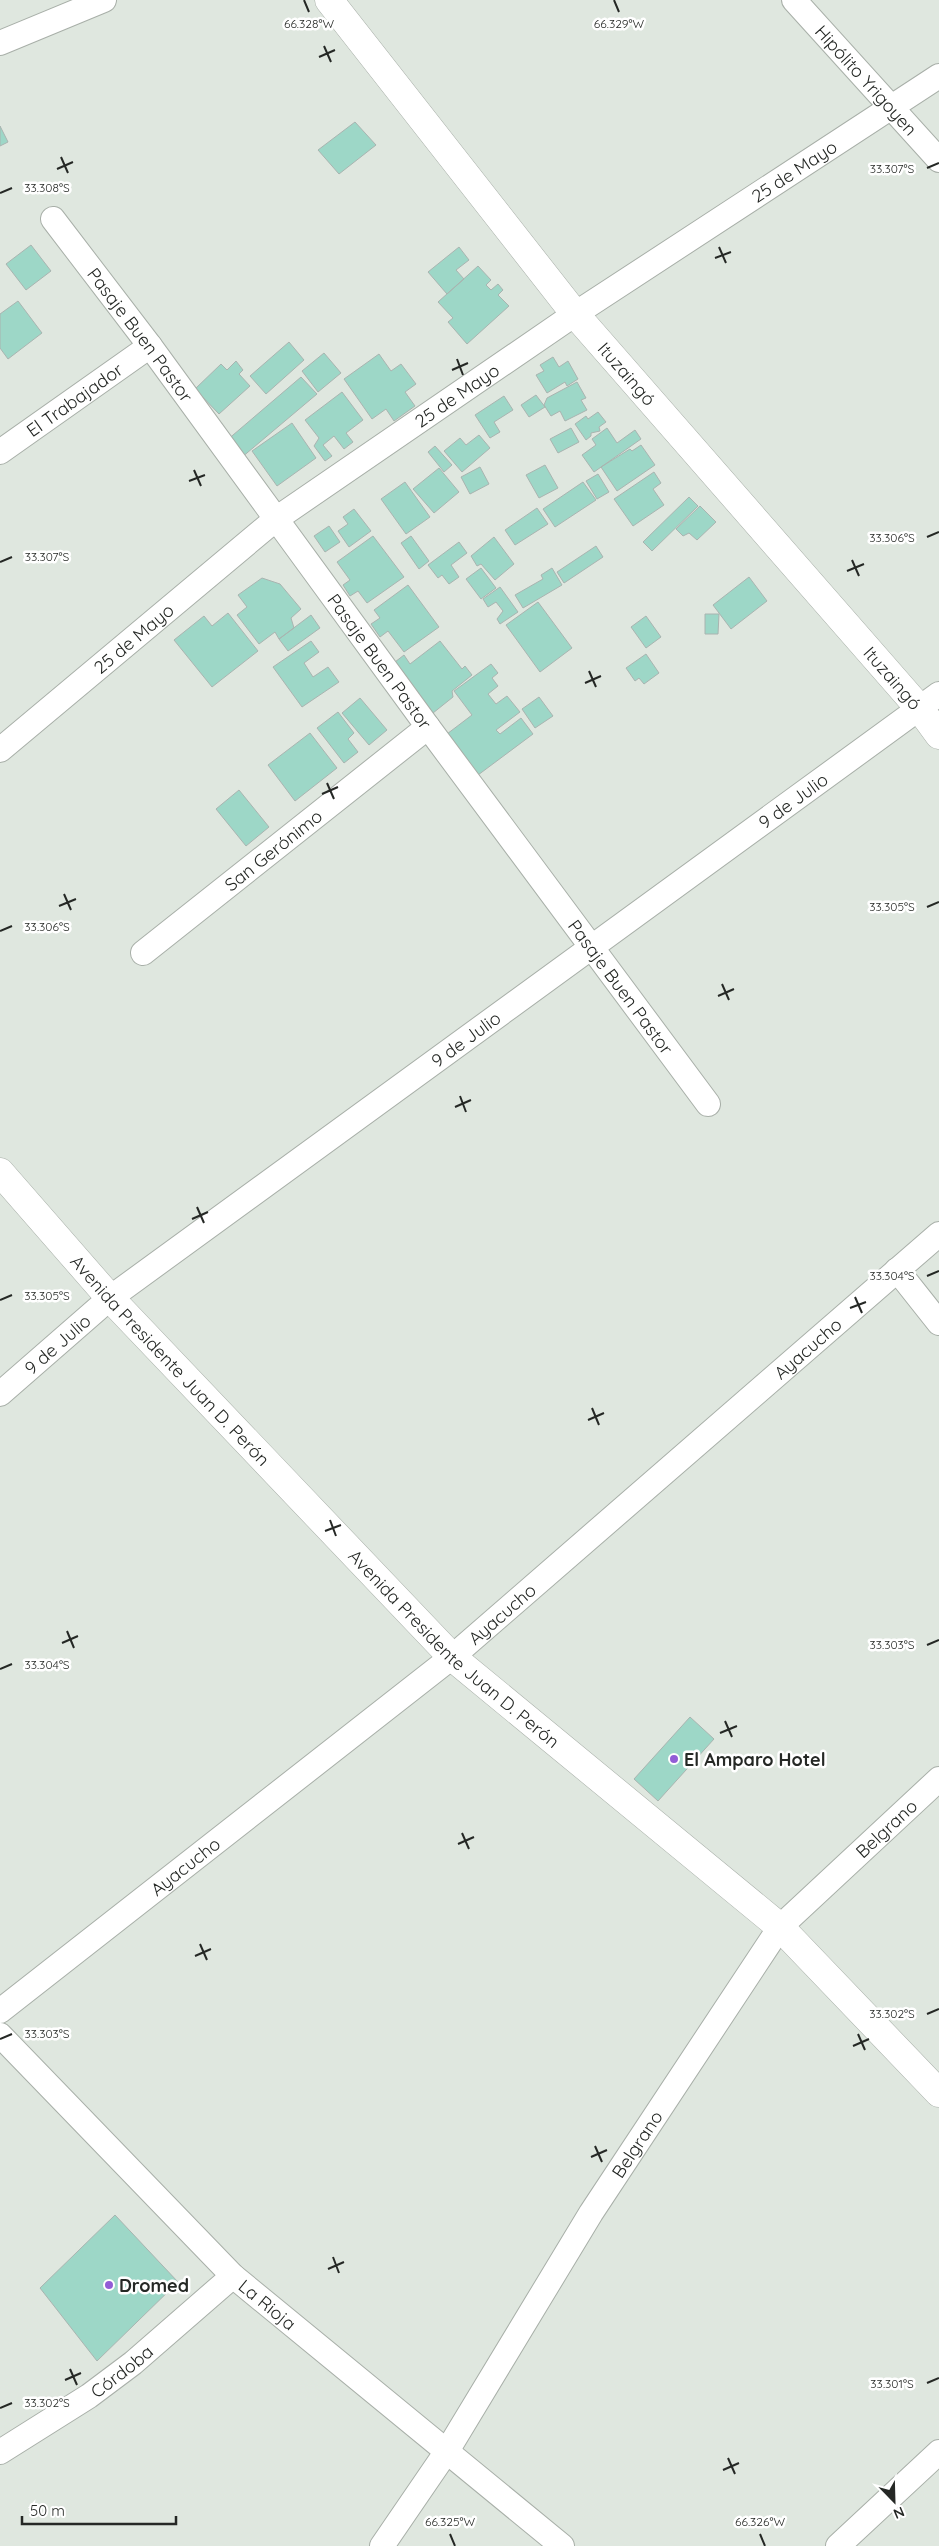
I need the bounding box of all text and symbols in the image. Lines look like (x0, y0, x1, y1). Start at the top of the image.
text: 66.328°W (284, 16, 334, 31)
text: 66.329°W (594, 16, 645, 31)
street label: Hipólito Yrigoyen (811, 20, 923, 140)
street label: 25 de Mayo (747, 135, 841, 207)
text: 33.307°S (870, 161, 914, 176)
text: 33.308°S (24, 180, 70, 195)
street label: Pasaje Buen Pastor (83, 263, 198, 406)
street label: Ituzaingó (593, 337, 661, 410)
street label: El Trabajador (21, 357, 127, 442)
street label: 25 de Mayo (410, 358, 503, 432)
text: 33.306°S (869, 530, 915, 545)
text: 33.307°S (25, 549, 69, 564)
street label: Pasaje Buen Pastor (323, 589, 437, 734)
street label: 25 de Mayo (89, 598, 178, 678)
street label: Ituzaingó (859, 641, 927, 714)
street label: 9 de Julio (754, 767, 832, 833)
street label: San Gerónimo (220, 804, 327, 896)
text: 33.305°S (869, 899, 915, 914)
street label: Pasaje Buen Pastor (563, 915, 679, 1059)
text: 33.306°S (24, 919, 70, 934)
street label: 9 de Julio (426, 1006, 505, 1072)
street label: Avenida Presidente Juan D. Perón (66, 1250, 275, 1470)
text: 33.304°S (869, 1268, 915, 1283)
text: 33.305°S (24, 1288, 70, 1303)
street label: 9 de Julio (19, 1309, 95, 1379)
street label: Ayacucho (769, 1313, 846, 1384)
street label: Avenida Presidente Juan D. Perón (344, 1544, 565, 1753)
street label: Ayacucho (463, 1578, 540, 1649)
text: 33.303°S (869, 1637, 915, 1652)
text: 33.304°S (24, 1657, 70, 1672)
place label: El Amparo Hotel (684, 1748, 826, 1771)
marker: El Amparo Hotel (668, 1753, 680, 1765)
street label: Belgrano (850, 1794, 922, 1863)
street label: Ayacucho (145, 1832, 225, 1901)
text: 33.302°S (869, 2006, 915, 2021)
text: 33.303°S (24, 2026, 70, 2041)
street label: Belgrano (606, 2106, 667, 2182)
place label: Dromed (119, 2274, 189, 2297)
street label: La Rioja (234, 2274, 301, 2335)
marker: Dromed (103, 2279, 115, 2291)
street label: Córdoba (86, 2340, 157, 2403)
text: 33.301°S (870, 2376, 914, 2391)
text: 33.302°S (24, 2395, 70, 2410)
north arrow (869, 2476, 919, 2526)
scale bar (22, 2494, 176, 2526)
text: 50 m (30, 2501, 65, 2520)
text: N (891, 2503, 907, 2523)
text: 66.325°W (425, 2514, 475, 2529)
text: 66.326°W (735, 2514, 785, 2529)

